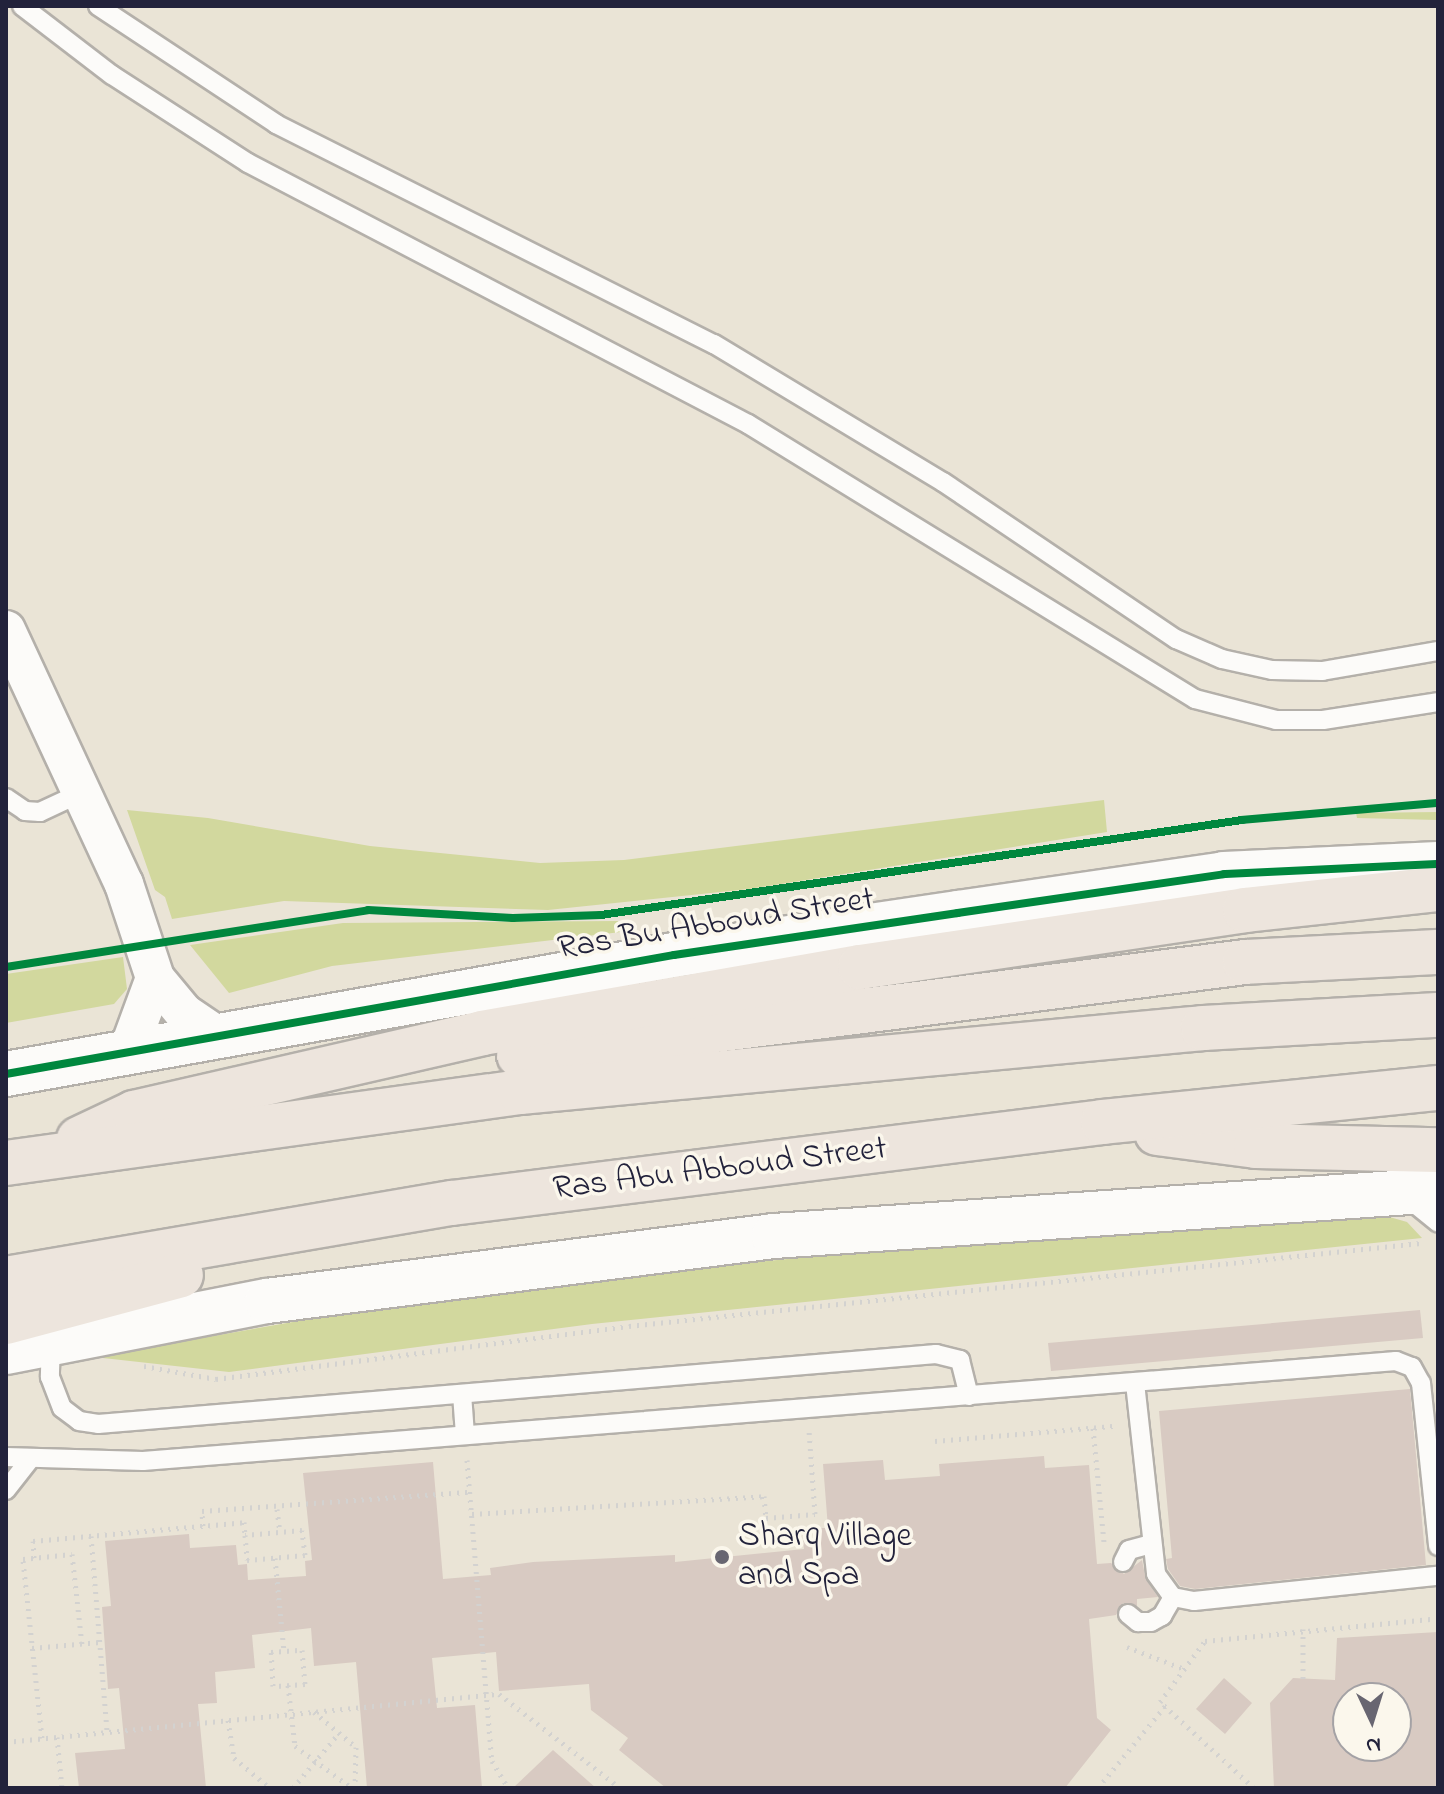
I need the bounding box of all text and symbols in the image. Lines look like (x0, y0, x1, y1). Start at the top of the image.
street label: Ras Bu Abboud Street (555, 880, 877, 970)
street label: Ras Abu Abboud Street (551, 1129, 889, 1211)
place label: Sharq Village and Spa (738, 1517, 912, 1596)
marker: Sharq Village and Spa (713, 1548, 731, 1566)
north arrow (1332, 1682, 1412, 1762)
text: N (1365, 1727, 1382, 1760)

